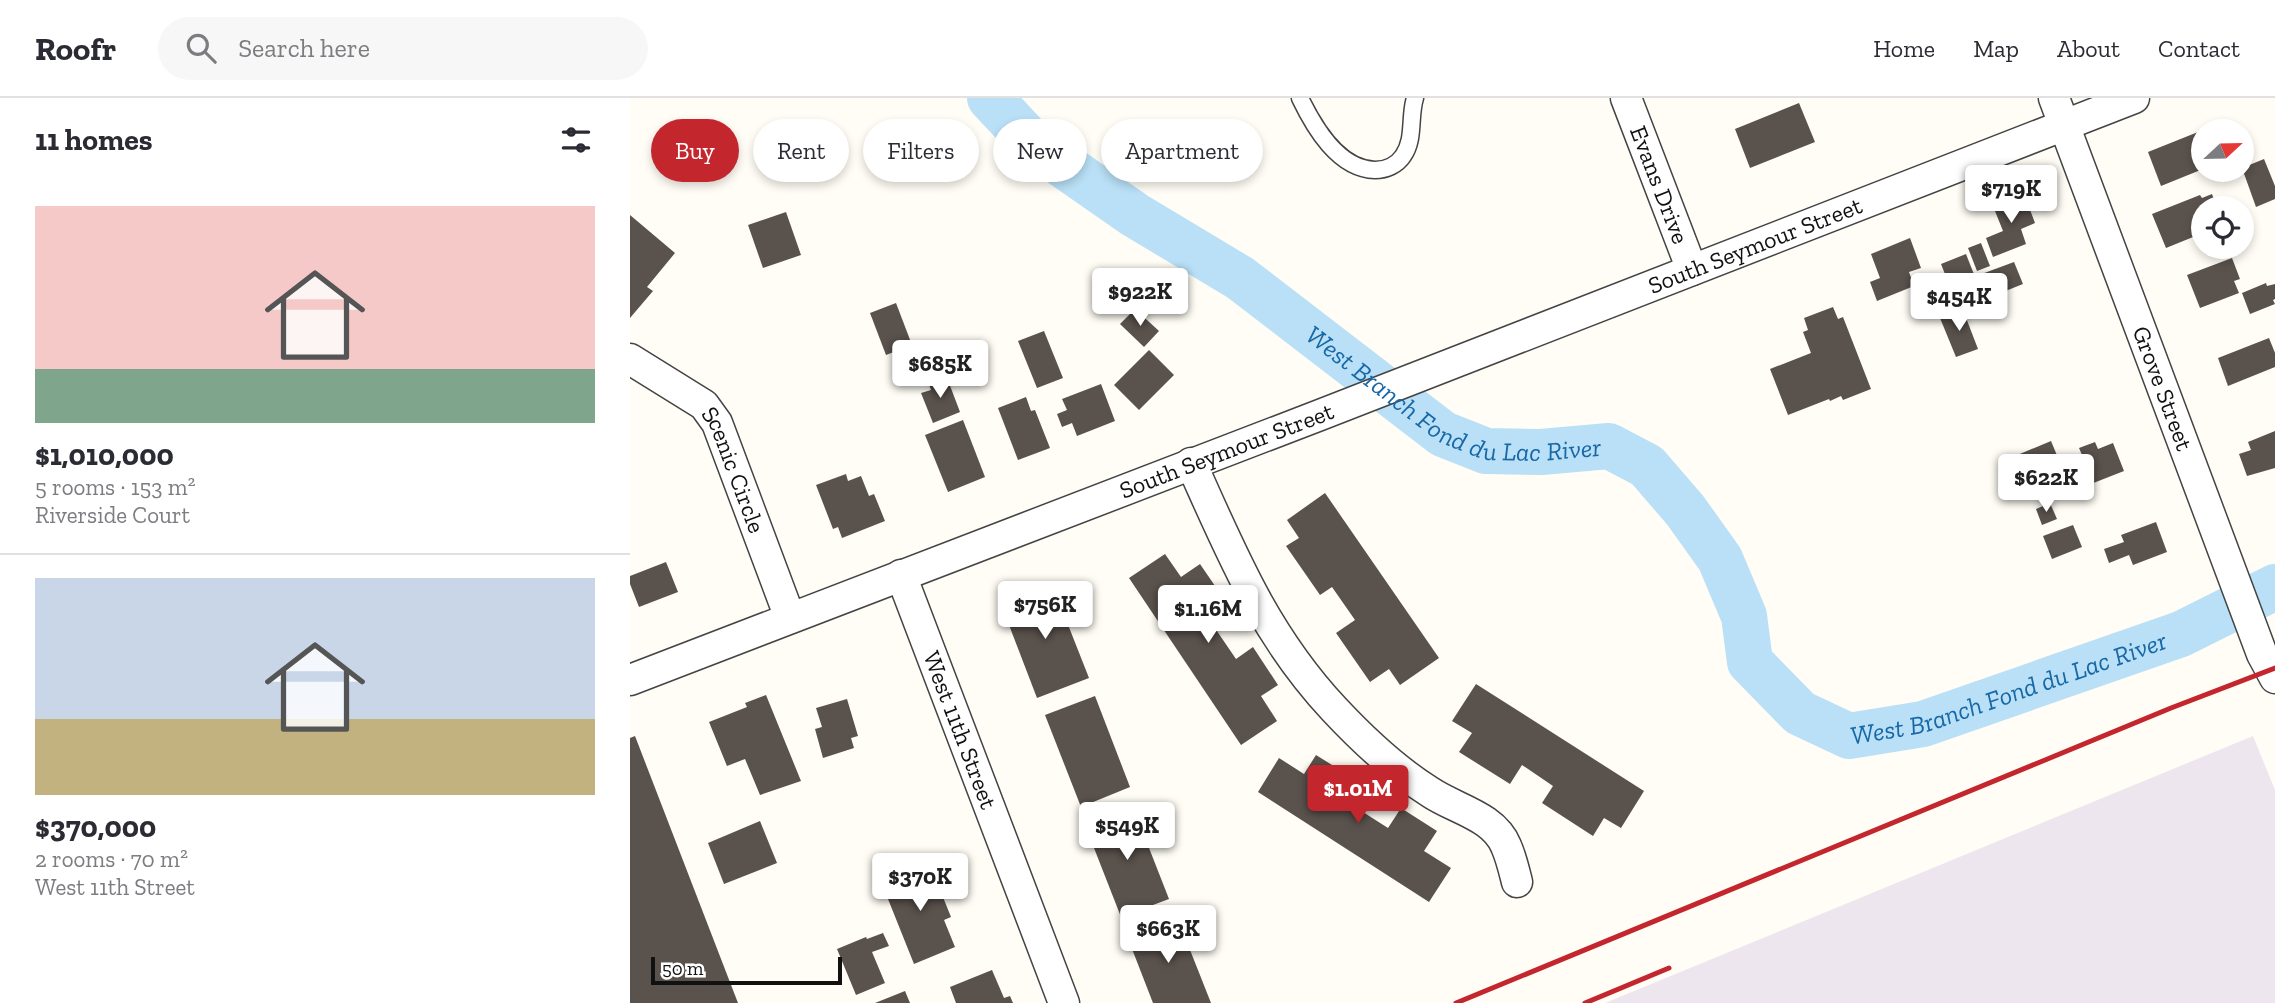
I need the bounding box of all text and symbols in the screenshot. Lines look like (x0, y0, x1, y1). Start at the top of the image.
search box (158, 17, 648, 80)
text: Roofr (35, 29, 116, 68)
icon: search (182, 29, 220, 67)
text: Search here (238, 32, 370, 64)
text: Home (1873, 34, 1935, 63)
text: Map (1973, 34, 2019, 63)
text: About (2057, 34, 2120, 63)
text: Contact (2158, 34, 2240, 63)
chip: Buy (651, 119, 739, 182)
chip: Rent (753, 119, 849, 182)
chip: Filters (863, 119, 979, 182)
chip: New (993, 119, 1087, 182)
chip: Apartment (1101, 119, 1263, 182)
north arrow (2191, 119, 2254, 182)
map controls (2191, 119, 2254, 259)
icon: filters (557, 121, 595, 159)
street label: Evans Drive (1624, 121, 1696, 248)
text: 11 homes (35, 122, 153, 158)
pin: $719K (1962, 166, 2060, 225)
text: $719K (1981, 174, 2041, 202)
street label: South Seymour Street (1644, 190, 1866, 300)
button: locate (2191, 196, 2254, 259)
icon: home (252, 252, 378, 378)
pin: $922K (1091, 268, 1189, 328)
pin: $454K (1910, 274, 2008, 333)
text: $922K (1108, 277, 1172, 305)
text: $454K (1926, 282, 1992, 310)
water label: West Branch Fond du Lac River (1299, 318, 1602, 468)
street label: Grove Street (2127, 322, 2200, 454)
pin: $685K (891, 341, 989, 400)
text: $685K (908, 349, 972, 377)
street label: South Seymour Street (1115, 396, 1338, 505)
street label: Scenic Circle (696, 400, 772, 537)
text: $1,010,000 (35, 437, 174, 473)
pin: $622K (1997, 454, 2095, 514)
text: $622K (2014, 463, 2078, 491)
text: 5 rooms · 153 m² (35, 473, 196, 501)
text: Riverside Court (35, 501, 190, 529)
pin: $756K (996, 582, 1094, 641)
pin: $1.16M (1151, 586, 1265, 645)
text: $756K (1014, 590, 1076, 618)
text: $1.16M (1174, 594, 1242, 622)
icon: home (252, 624, 378, 750)
water label: West Branch Fond du Lac River (1848, 624, 2171, 752)
street label: West 11th Street (917, 647, 1004, 813)
pin: $1.01M (1301, 766, 1415, 825)
text: $1.01M (1323, 774, 1393, 802)
pin: $549K (1078, 802, 1176, 862)
text: $370,000 (35, 809, 156, 845)
text: $549K (1095, 811, 1159, 839)
text: 2 rooms · 70 m² (35, 845, 188, 873)
pin: $370K (871, 854, 969, 913)
text: $370K (888, 862, 952, 890)
text: West 11th Street (35, 873, 195, 901)
pin: $663K (1119, 906, 1217, 965)
text: $663K (1136, 914, 1200, 942)
scale bar (651, 954, 842, 986)
text: 50 m (662, 957, 703, 980)

